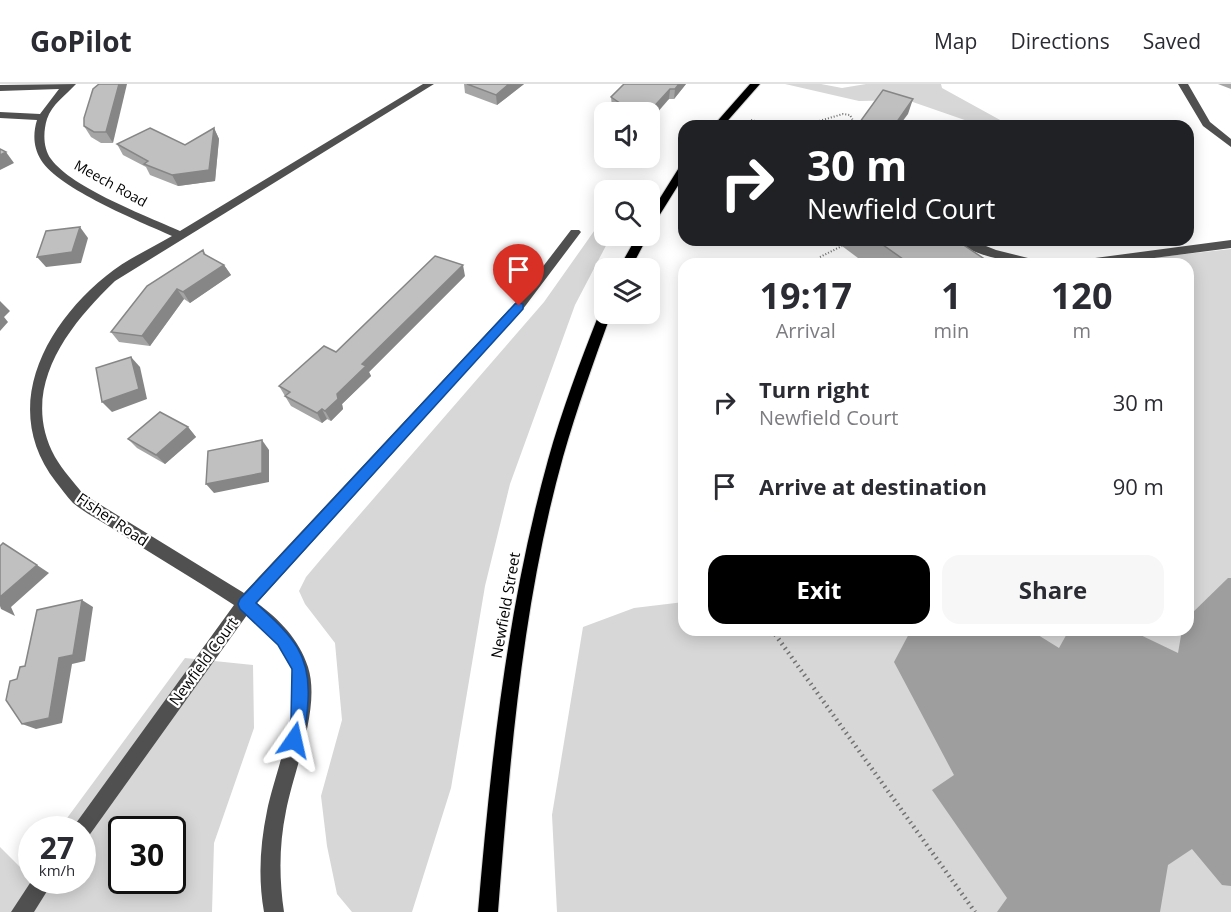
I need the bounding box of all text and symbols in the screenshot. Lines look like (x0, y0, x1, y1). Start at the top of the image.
text: GoPilot (30, 22, 132, 60)
text: Map (934, 27, 977, 55)
text: Directions (1010, 27, 1110, 55)
text: Saved (1143, 27, 1201, 55)
map controls (594, 102, 660, 324)
button: sound (594, 102, 660, 168)
text: 30 m (807, 136, 907, 193)
icon: right (708, 144, 786, 222)
street label: Meech Road (71, 155, 151, 211)
button: search (594, 180, 660, 246)
text: Newfield Court (807, 190, 995, 227)
pin (493, 244, 544, 306)
icon: arrive (502, 253, 535, 286)
button: layers (594, 258, 660, 324)
text: 19:17 (759, 271, 852, 320)
text: 1 (941, 271, 962, 320)
text: 120 (1051, 271, 1113, 320)
text: Arrival (776, 317, 836, 344)
text: min (933, 317, 969, 344)
text: m (1072, 317, 1091, 344)
text: Turn right (759, 374, 870, 404)
icon: right (708, 386, 741, 419)
text: 30 m (1113, 387, 1164, 417)
text: Newfield Court (759, 404, 898, 431)
icon: arrive (708, 470, 741, 503)
text: Arrive at destination (759, 471, 987, 501)
text: 90 m (1113, 471, 1164, 501)
street label: Fisher Road (73, 488, 153, 550)
street label: Newfield Street (486, 550, 524, 660)
button: Exit (708, 555, 930, 624)
button: Share (942, 555, 1164, 624)
street label: Newfield Court (164, 613, 242, 709)
position arrow (262, 708, 326, 772)
speed limit sign: 30 (108, 816, 186, 894)
text: 27 (40, 827, 74, 868)
text: km/h (39, 860, 75, 880)

